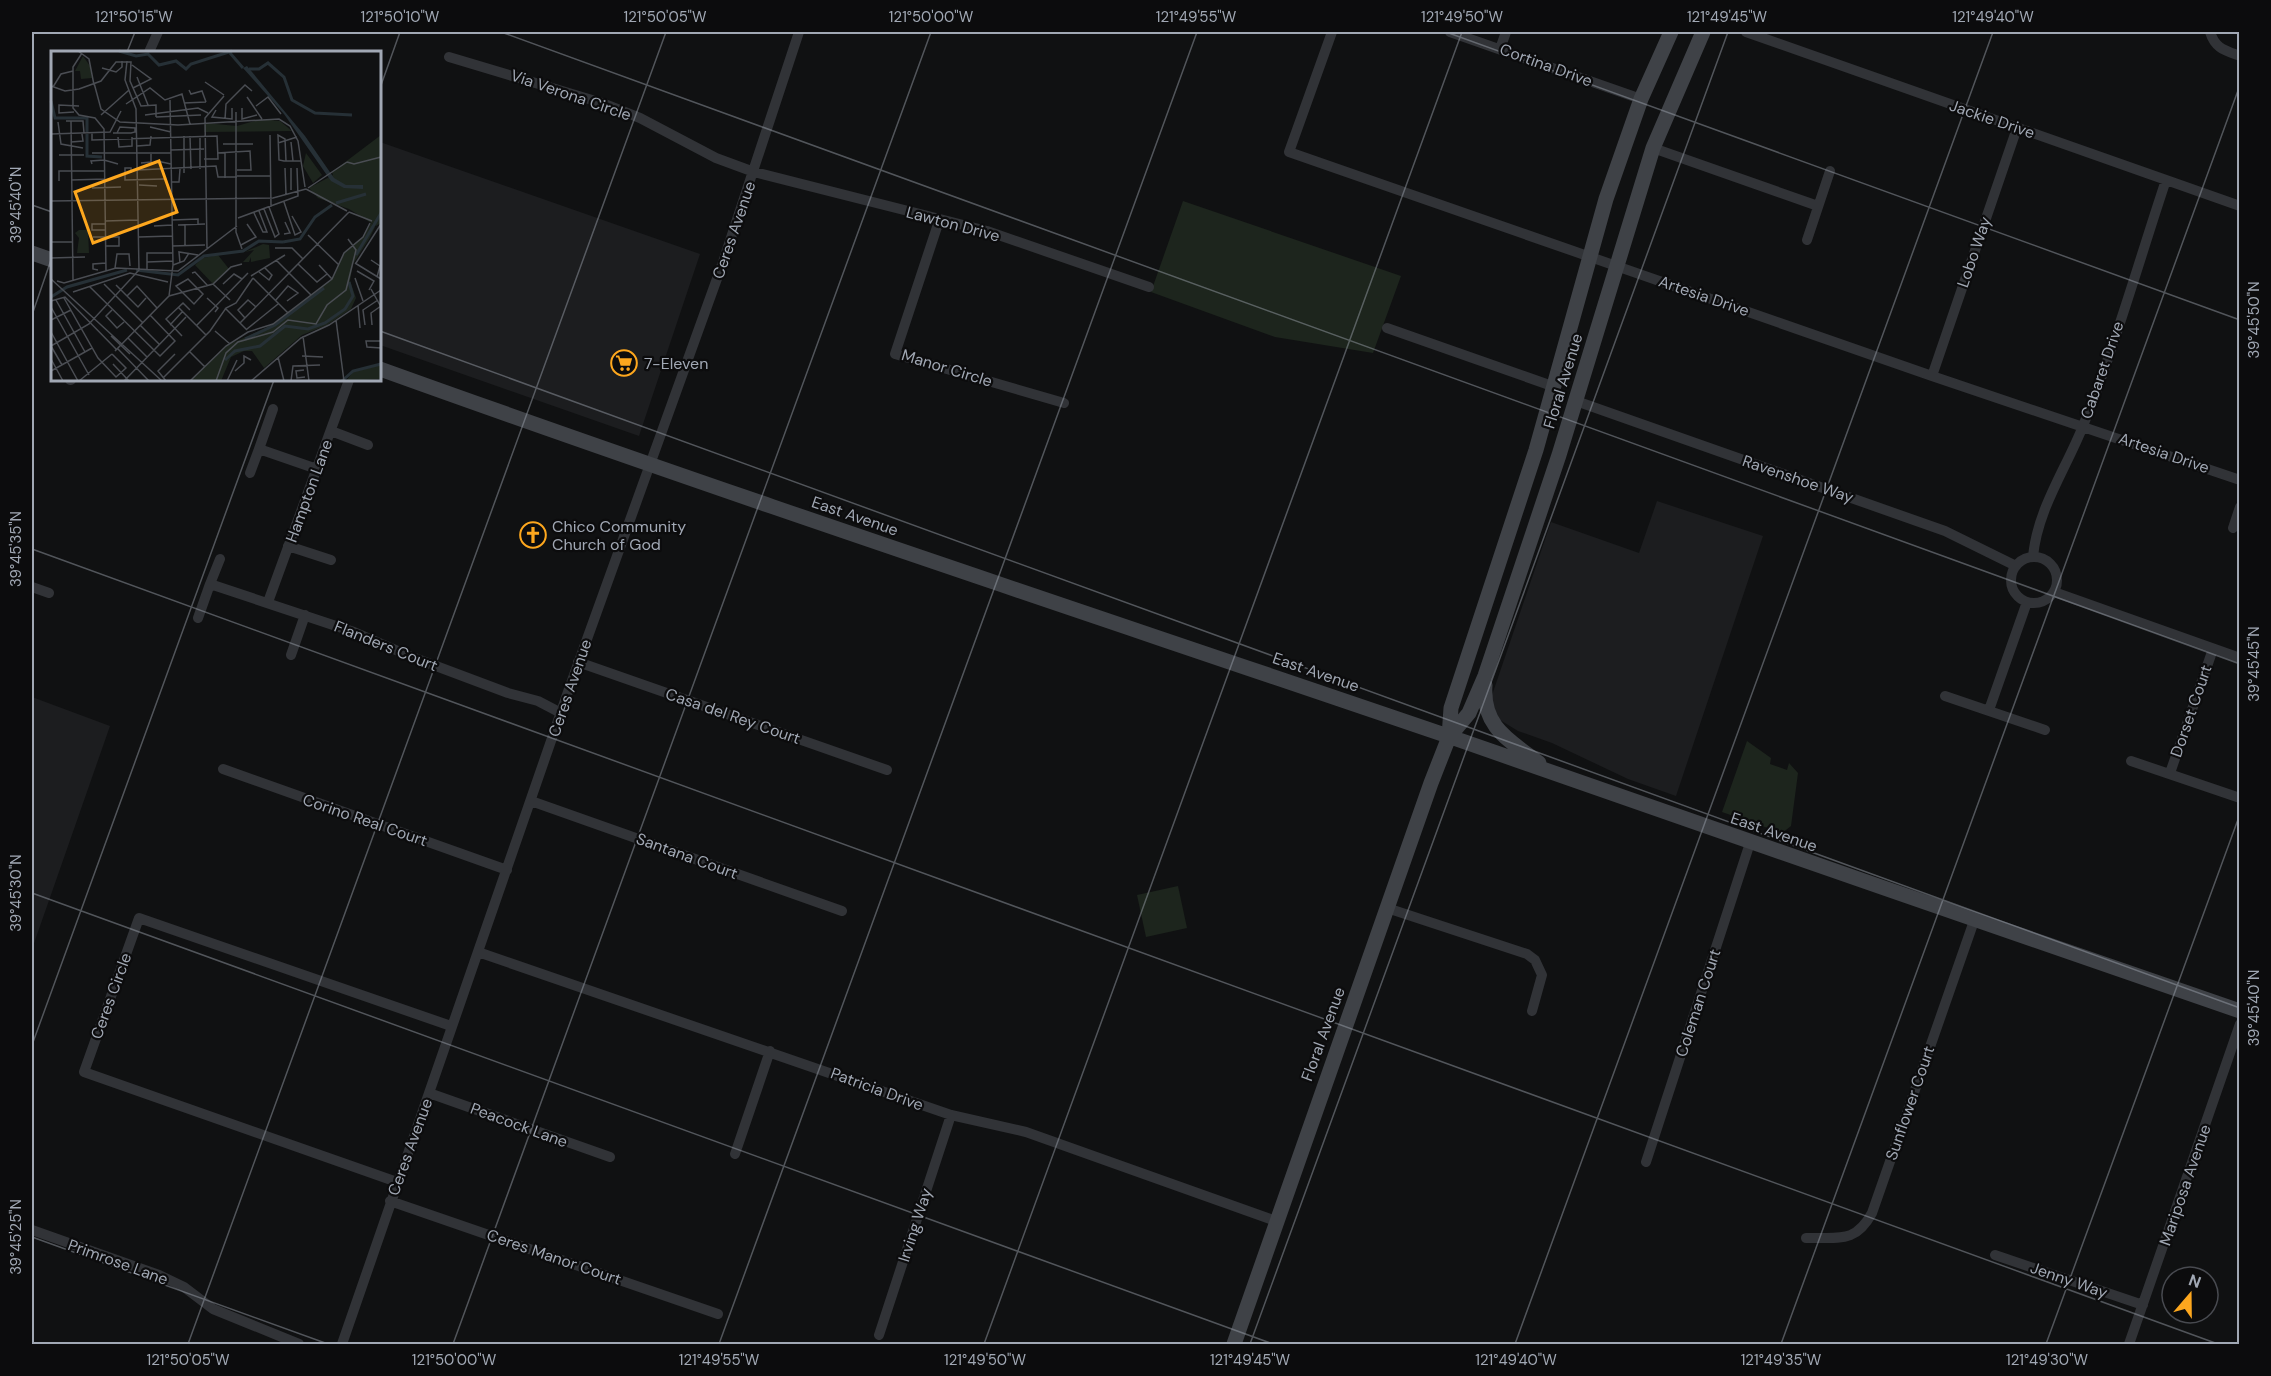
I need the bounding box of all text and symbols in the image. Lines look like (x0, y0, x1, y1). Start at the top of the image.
text: 121°50'15"W (95, 7, 173, 27)
text: 121°50'10"W (361, 7, 440, 27)
text: 121°50'05"W (624, 7, 707, 27)
text: 121°50'00"W (889, 7, 974, 27)
text: 121°49'55"W (1156, 7, 1237, 27)
text: 121°49'50"W (1421, 7, 1503, 27)
text: 121°49'45"W (1687, 7, 1768, 27)
text: 121°49'40"W (1952, 7, 2034, 27)
street label: Cortina Drive (1497, 39, 1595, 91)
inset map (51, 51, 381, 381)
street label: Via Verona Circle (508, 65, 634, 125)
street label: Jackie Drive (1946, 95, 2038, 143)
text: 39°45'40"N (6, 167, 26, 243)
street label: Ceres Avenue (707, 178, 761, 282)
street label: Lawton Drive (904, 201, 1002, 247)
street label: Lobo Way (1952, 214, 1996, 290)
street label: Artesia Drive (1656, 271, 1752, 321)
text: 39°45'50"N (2244, 281, 2264, 359)
street label: Cabaret Drive (2076, 318, 2128, 422)
street label: Floral Avenue (1539, 331, 1587, 431)
street label: Manor Circle (899, 344, 995, 392)
supermarket icon: 7-Eleven (609, 348, 639, 378)
place label: 7-Eleven (644, 353, 708, 374)
street label: Artesia Drive (2116, 428, 2212, 478)
street label: Hampton Lane (281, 437, 337, 545)
street label: Ravenshoe Way (1740, 450, 1856, 508)
street label: East Avenue (809, 491, 901, 541)
text: 39°45'35"N (6, 511, 26, 587)
place label: Chico Community Church of God (552, 516, 686, 555)
church icon: Chico Community Church of God (518, 520, 548, 550)
street label: Flanders Court (331, 616, 441, 676)
text: 39°45'45"N (2244, 626, 2264, 702)
street label: Ceres Avenue (543, 636, 597, 740)
street label: East Avenue (1270, 647, 1362, 697)
street label: Dorset Court (2165, 662, 2217, 760)
street label: Casa del Rey Court (663, 683, 803, 749)
street label: Corino Real Court (300, 789, 430, 851)
street label: East Avenue (1728, 807, 1820, 857)
street label: Santana Court (633, 828, 741, 884)
text: 39°45'30"N (6, 854, 26, 932)
street label: Coleman Court (1671, 946, 1725, 1060)
street label: Ceres Circle (86, 950, 136, 1042)
text: 39°45'40"N (2244, 970, 2264, 1046)
street label: Floral Avenue (1296, 984, 1350, 1084)
street label: Sunflower Court (1881, 1043, 1939, 1163)
street label: Patricia Drive (828, 1062, 926, 1116)
street label: Ceres Avenue (383, 1096, 437, 1198)
street label: Peacock Lane (467, 1098, 571, 1152)
street label: Mariposa Avenue (2154, 1122, 2216, 1248)
street label: Irving Way (893, 1185, 937, 1265)
text: 39°45'25"N (6, 1199, 26, 1275)
street label: Ceres Manor Court (484, 1224, 624, 1290)
street label: Primrose Lane (65, 1234, 171, 1290)
street label: Jenny Way (2028, 1257, 2111, 1303)
north arrow (2160, 1265, 2220, 1325)
text: N (2186, 1270, 2204, 1293)
text: 121°50'05"W (147, 1350, 230, 1370)
text: 121°50'00"W (412, 1350, 497, 1370)
text: 121°49'55"W (679, 1350, 760, 1370)
text: 121°49'50"W (944, 1350, 1026, 1370)
text: 121°49'45"W (1210, 1350, 1291, 1370)
text: 121°49'40"W (1475, 1350, 1557, 1370)
text: 121°49'35"W (1741, 1350, 1822, 1370)
text: 121°49'30"W (2006, 1350, 2089, 1370)

